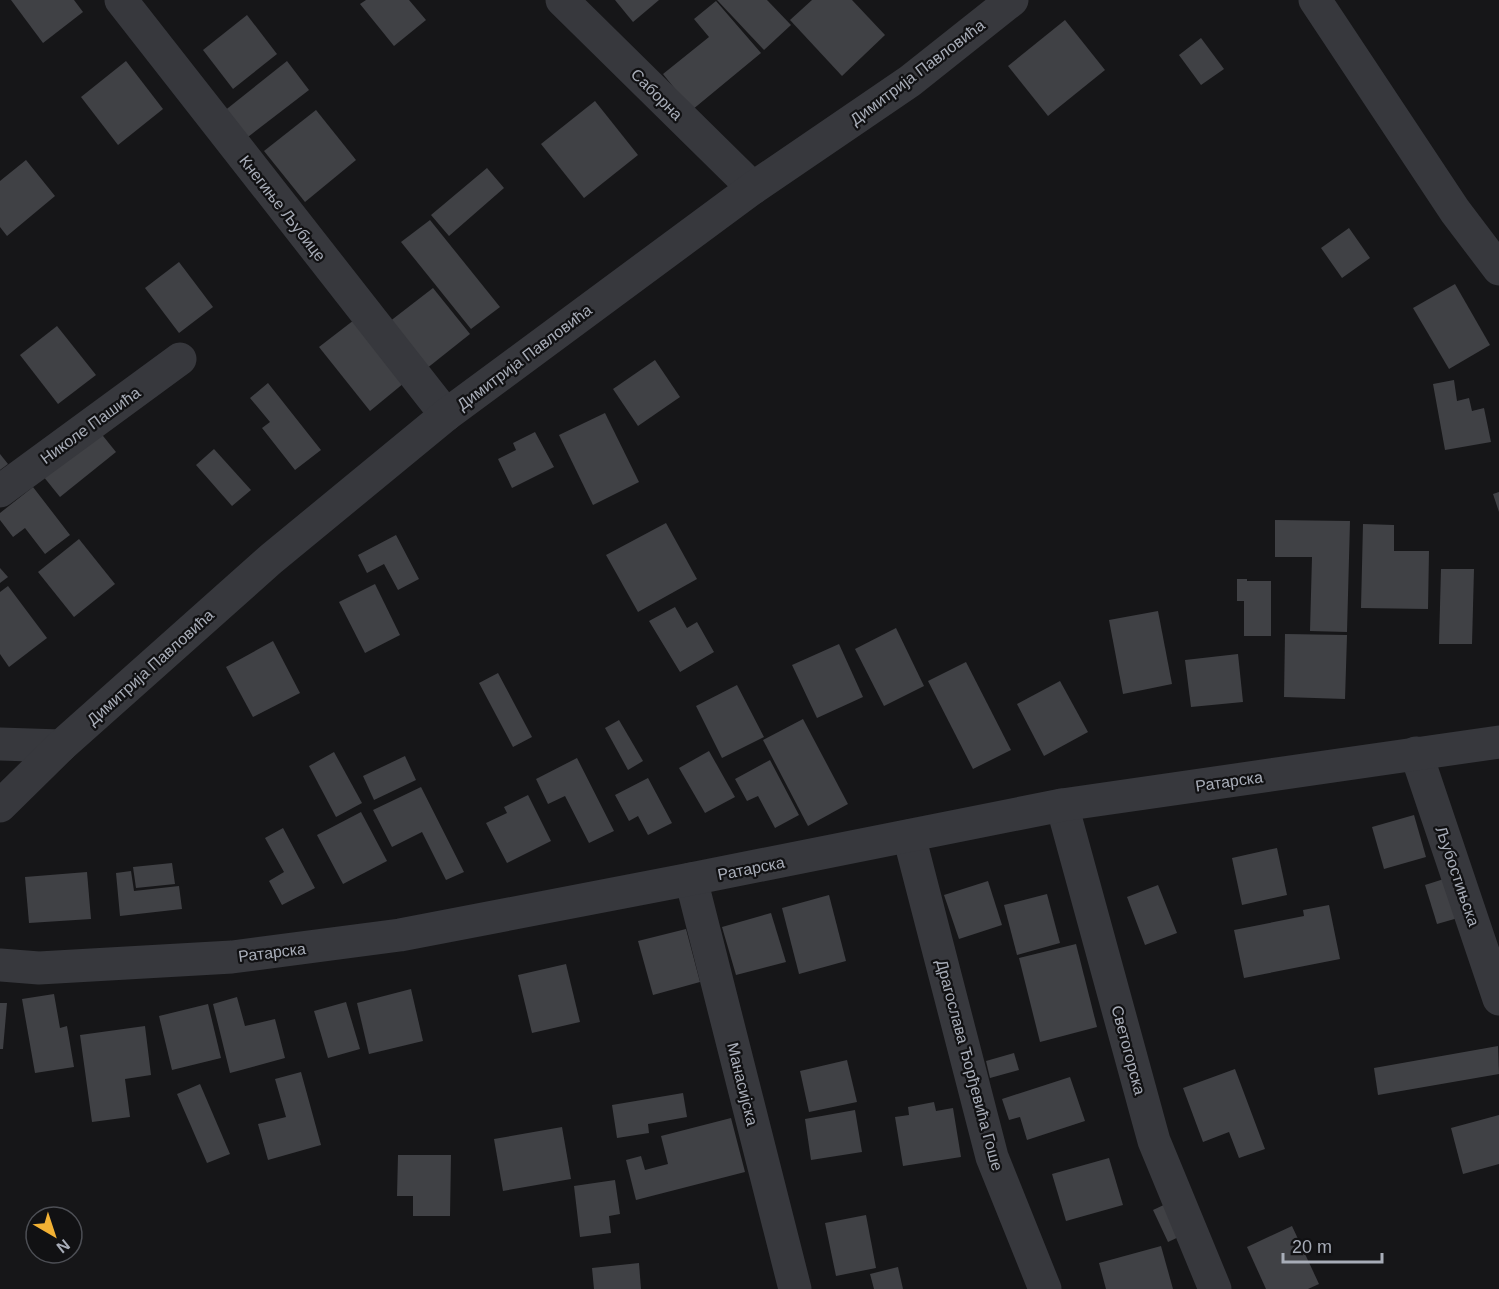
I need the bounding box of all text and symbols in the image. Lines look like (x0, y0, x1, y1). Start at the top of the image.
street label: Димитрија Павловића (847, 16, 988, 129)
street label: Саборна (628, 65, 686, 124)
street label: Кнегиње Љубице (236, 152, 329, 265)
street label: Димитрија Павловића (454, 301, 595, 414)
street label: Николе Пашића (37, 384, 143, 467)
street label: Димитрија Павловића (84, 606, 217, 729)
street label: Ратарска (1194, 768, 1264, 795)
street label: Љубостињска (1432, 824, 1483, 929)
street label: Ратарска (716, 854, 786, 883)
street label: Ратарска (237, 940, 307, 965)
street label: Драгослава Ђорђевића Гоше (933, 958, 1006, 1173)
street label: Светогорска (1108, 1004, 1149, 1097)
street label: Манасијска (724, 1041, 761, 1127)
north arrow (24, 1205, 84, 1265)
scale bar (1283, 1226, 1382, 1264)
text: N (53, 1236, 73, 1257)
text: 20 m (1292, 1237, 1332, 1257)

